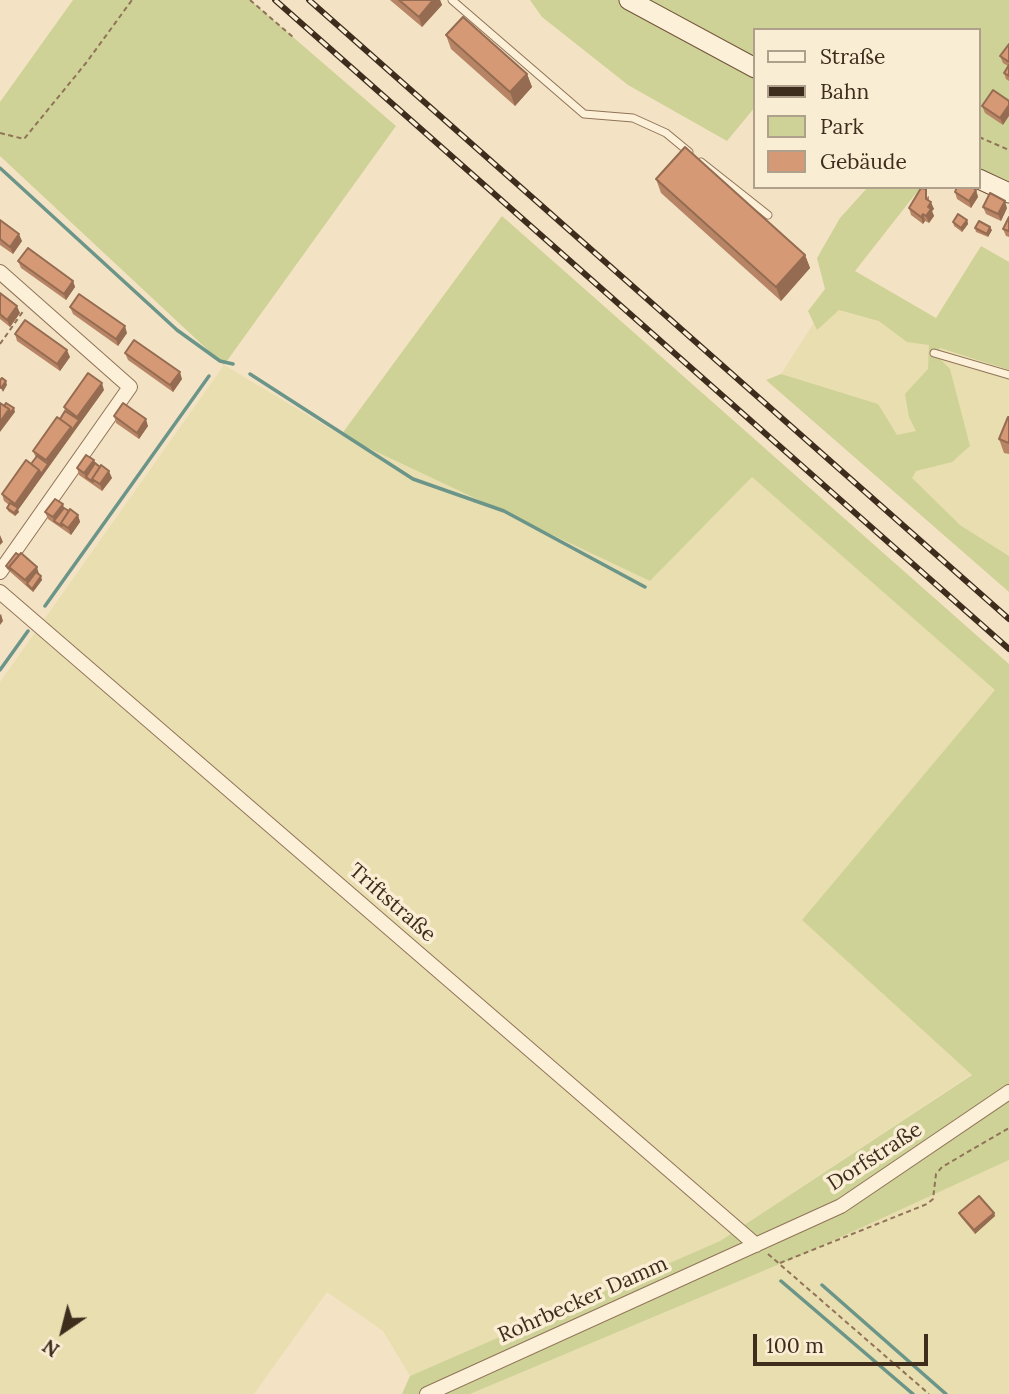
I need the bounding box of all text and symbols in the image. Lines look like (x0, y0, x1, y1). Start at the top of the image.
legend (754, 28, 981, 189)
text: Straße (820, 43, 885, 70)
text: Bahn (820, 78, 869, 105)
text: Park (820, 113, 864, 140)
text: Gebäude (820, 148, 907, 175)
street label: Triftstraße (343, 858, 441, 948)
street label: Dorfstraße (823, 1117, 927, 1197)
street label: Rohrbecker Damm (494, 1251, 672, 1349)
north arrow (28, 1296, 98, 1366)
scale bar (757, 1320, 932, 1364)
text: 100 m (766, 1332, 824, 1359)
text: N (38, 1334, 64, 1362)

